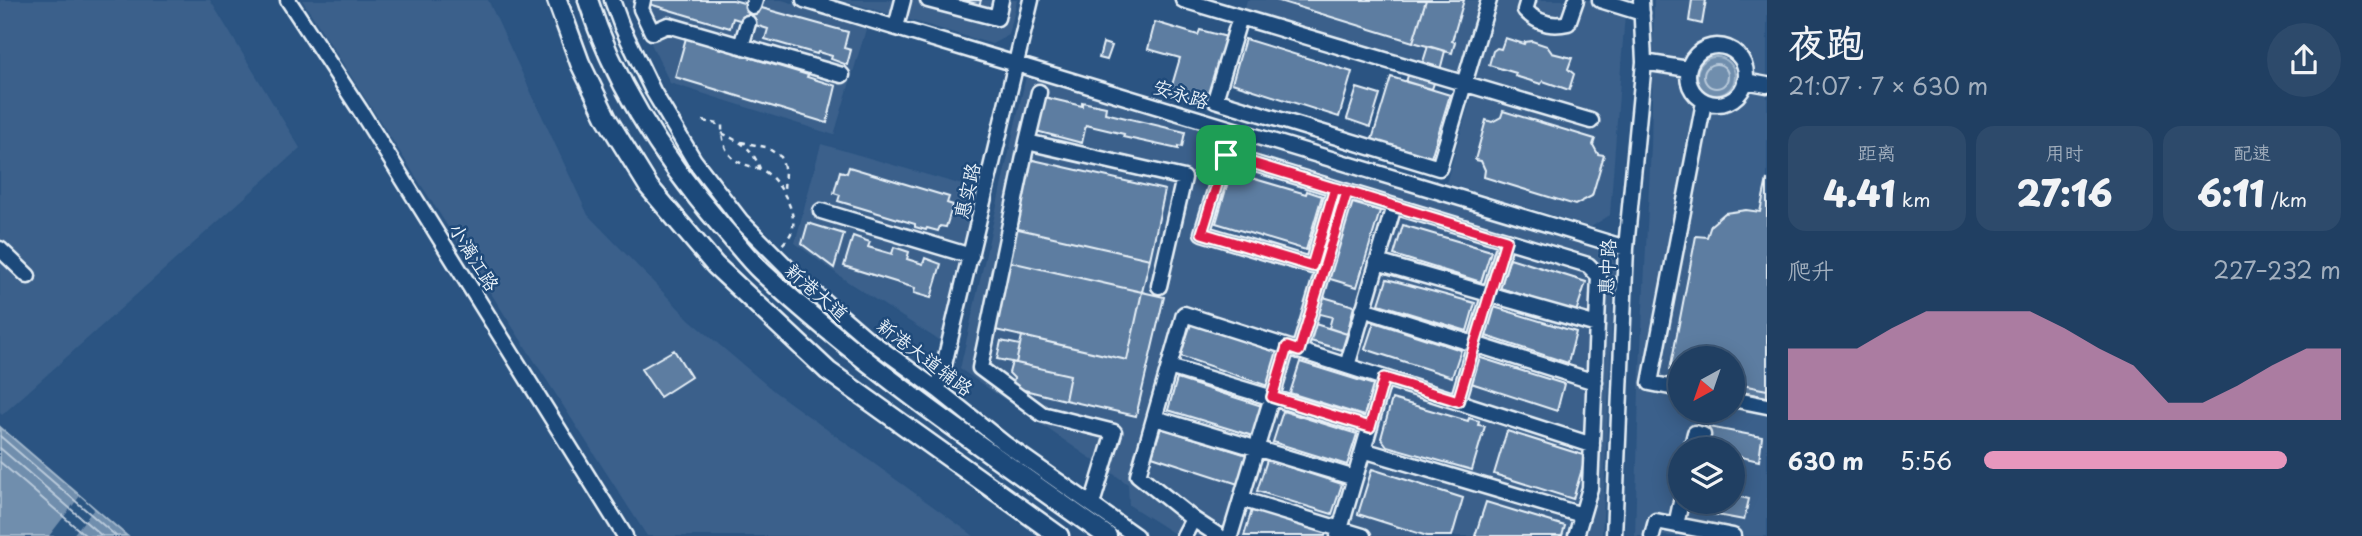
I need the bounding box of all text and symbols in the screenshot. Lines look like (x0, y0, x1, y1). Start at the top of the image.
text: 夜跑 (1788, 13, 1864, 70)
button: share (2267, 23, 2341, 97)
text: 21:07 · 7 × 630 m (1788, 68, 1988, 103)
street label: 安永路 (1150, 71, 1213, 115)
pin (1196, 125, 1256, 185)
icon: arrive (1207, 136, 1245, 174)
text: 距离 (1858, 138, 1896, 166)
text: 用时 (2045, 138, 2084, 166)
text: 配速 (2233, 138, 2271, 166)
street label: 惠实路 (946, 160, 986, 222)
text: 4.41 (1823, 166, 1896, 219)
text: 27:16 (2017, 166, 2112, 219)
text: 6:11 (2197, 166, 2265, 219)
text: km (1896, 185, 1930, 213)
text: /km (2265, 185, 2307, 213)
street label: 小漓江路 (443, 217, 507, 296)
street label: 惠中路 (1591, 238, 1621, 296)
text: 爬升 (1788, 252, 1834, 287)
text: 227–232 m (2213, 252, 2341, 287)
street label: 新港大道 (780, 256, 856, 327)
street label: 新港大道辅路 (872, 311, 980, 402)
north arrow (1668, 346, 1745, 424)
map controls (1668, 346, 1745, 514)
button: layers (1668, 437, 1745, 514)
text: 630 m (1788, 443, 1864, 478)
text: 5:56 (1900, 443, 1952, 478)

